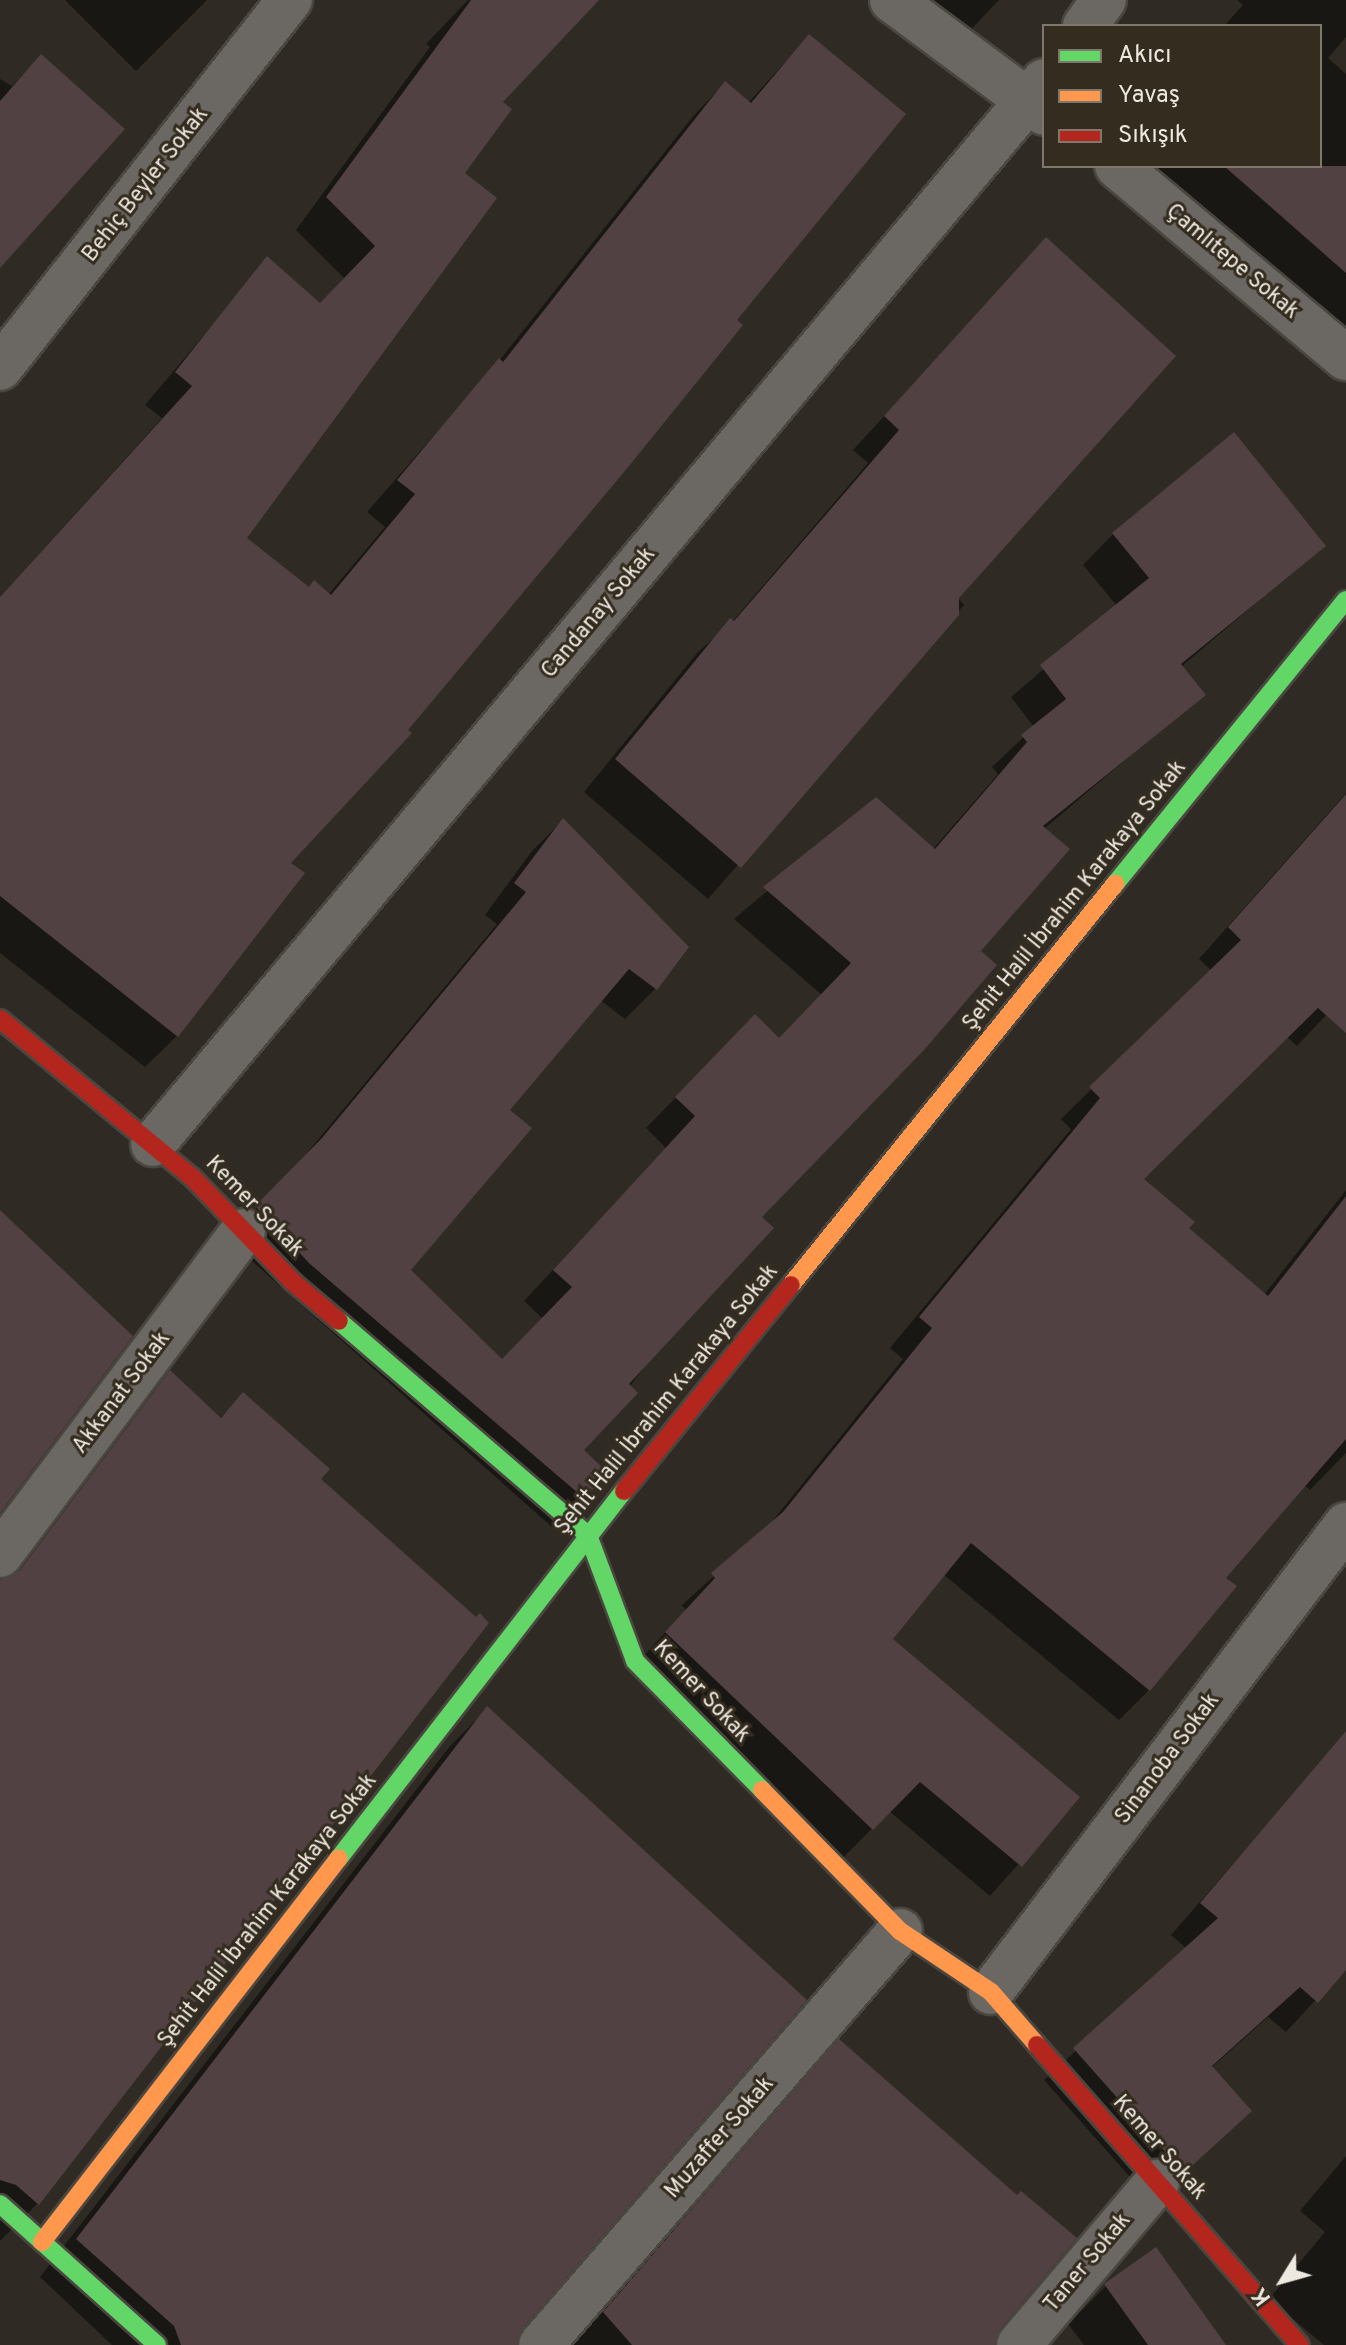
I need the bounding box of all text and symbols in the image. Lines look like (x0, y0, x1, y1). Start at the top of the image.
legend (1042, 24, 1322, 168)
text: Akıcı (1118, 41, 1171, 71)
text: Yavaş (1118, 81, 1180, 111)
street label: Behiç Beyler Sokak (77, 102, 215, 268)
text: Sıkışık (1118, 121, 1188, 151)
street label: Çamlıtepe Sokak (1160, 199, 1304, 325)
street label: Candanay Sokak (536, 542, 662, 684)
street label: Şehit Halil İbrahim Karakaya Sokak (958, 755, 1192, 1037)
street label: Kemer Sokak (199, 1151, 309, 1263)
street label: Şehit Halil İbrahim Karakaya Sokak (550, 1259, 784, 1541)
street label: Akkanat Sokak (67, 1327, 177, 1459)
street label: Kemer Sokak (647, 1635, 755, 1749)
street label: Sinanoba Sokak (1110, 1688, 1226, 1830)
street label: Şehit Halil İbrahim Karakaya Sokak (153, 1769, 383, 2053)
street label: Muzaffer Sokak (660, 2072, 780, 2204)
street label: Kemer Sokak (1106, 2090, 1212, 2206)
street label: Taner Sokak (1039, 2208, 1137, 2318)
north arrow (1242, 2241, 1322, 2321)
text: K (1247, 2281, 1278, 2310)

